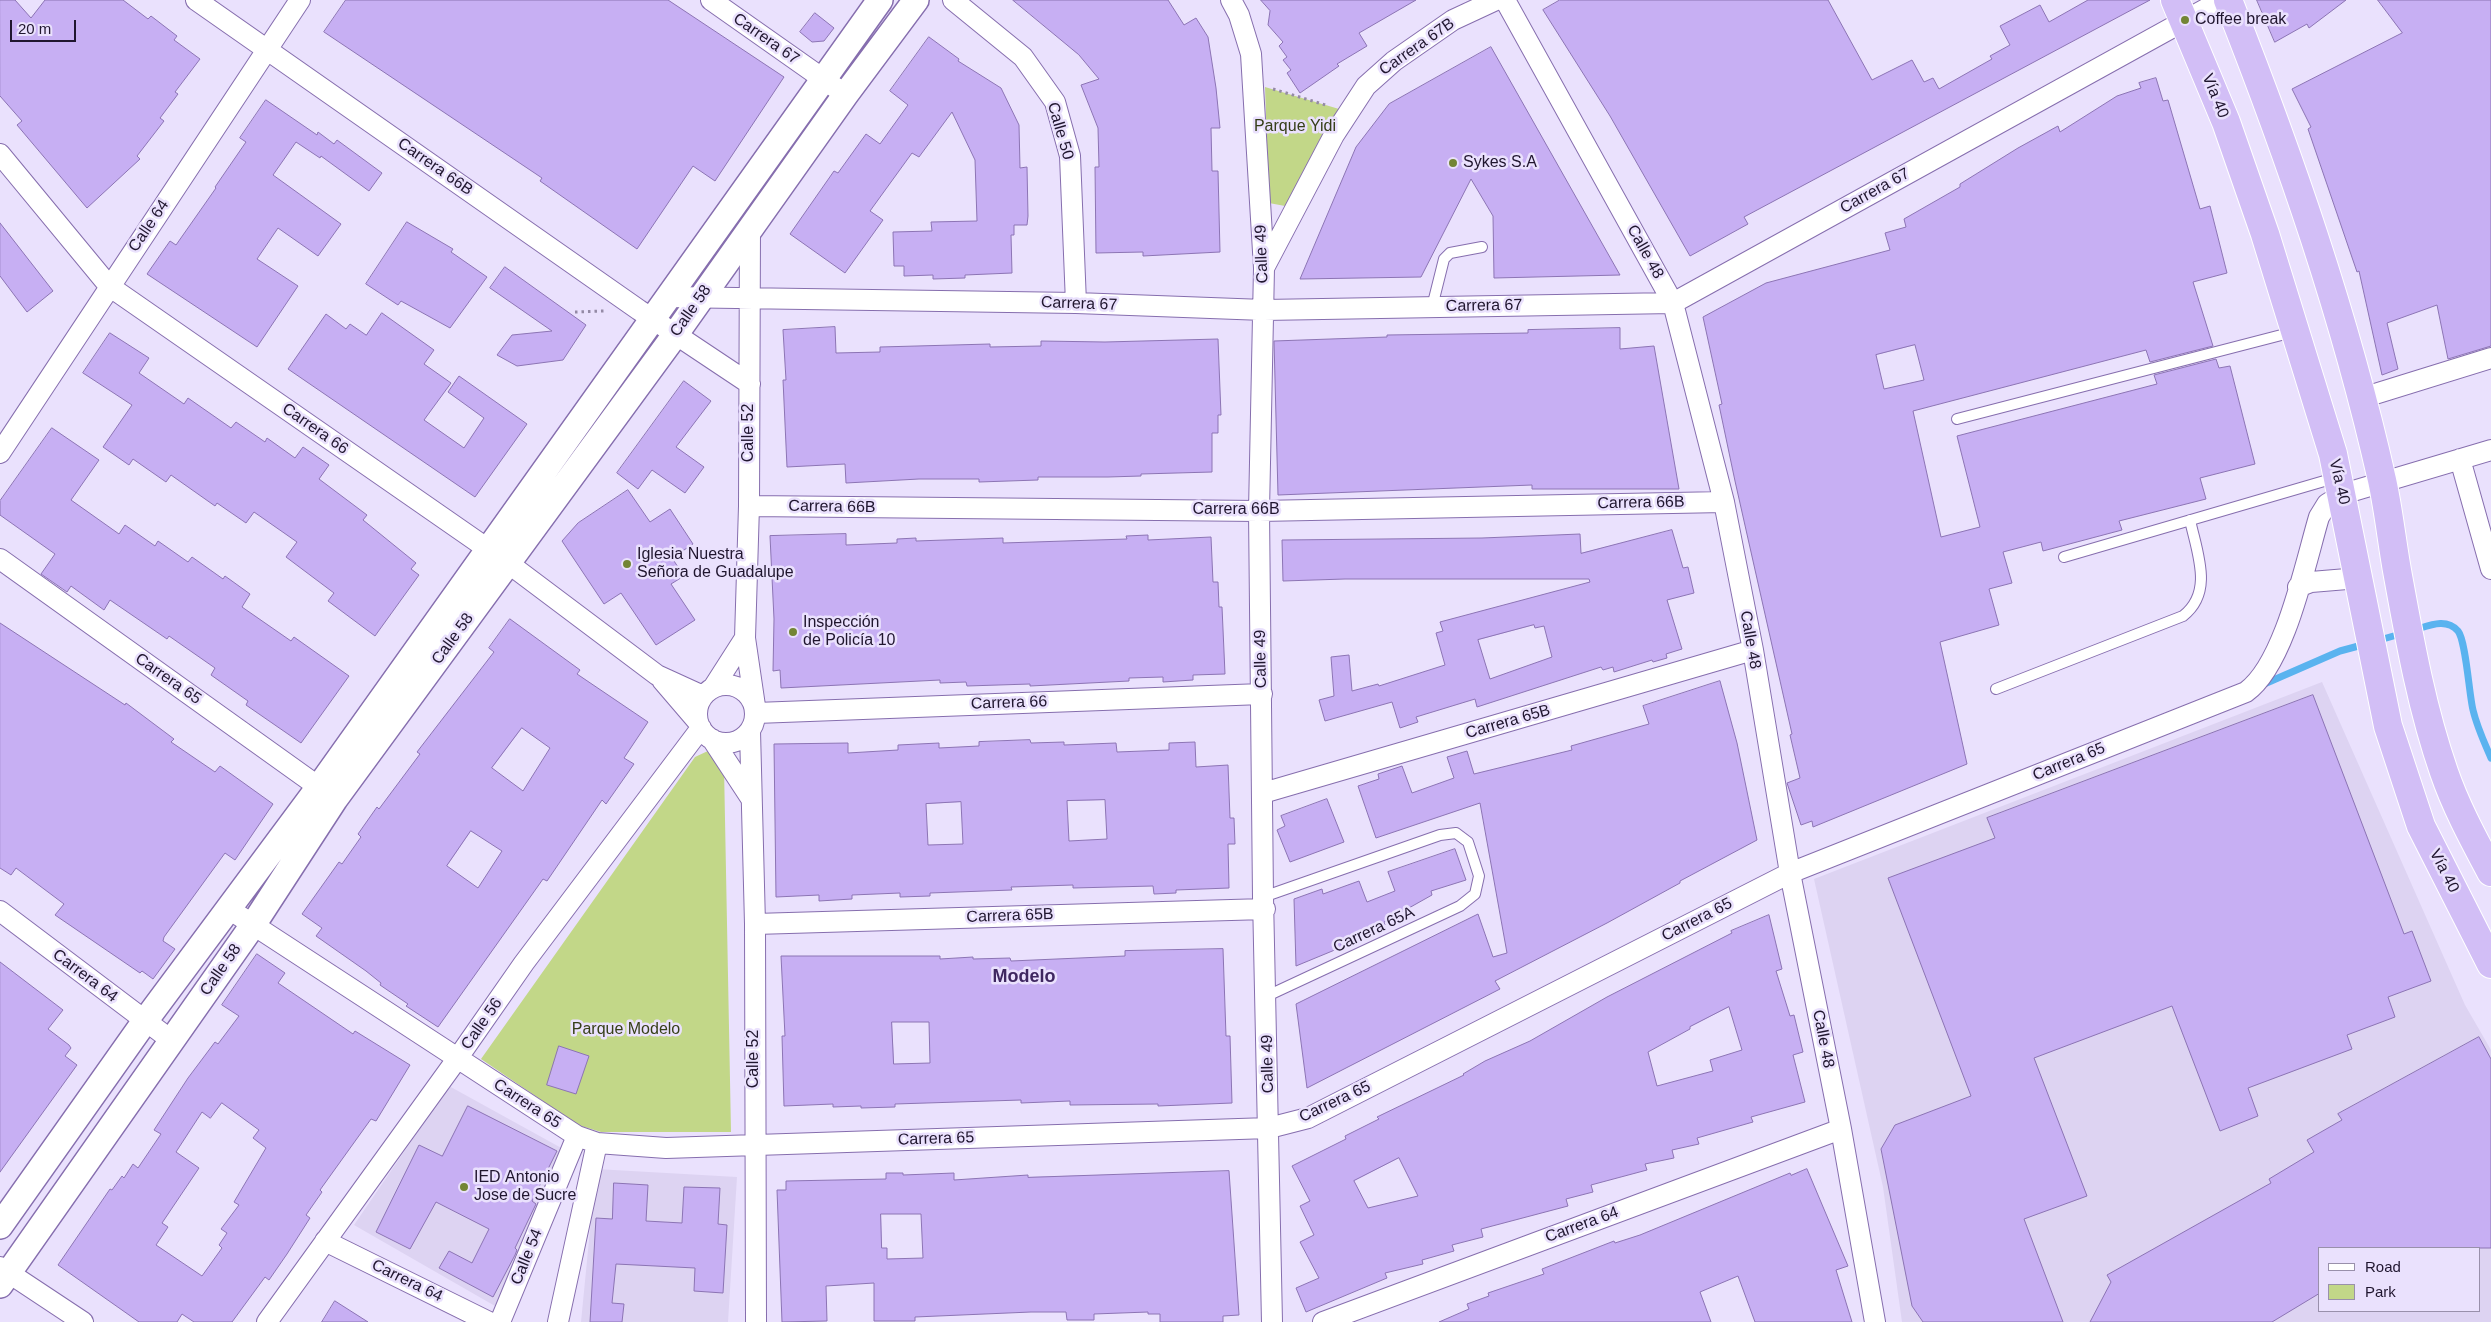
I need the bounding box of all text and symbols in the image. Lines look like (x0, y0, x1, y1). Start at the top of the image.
street label: Carrera 67 (729, 9, 803, 69)
scale bar (12, 10, 79, 42)
place label: Coffee break (2195, 10, 2286, 30)
street label: Carrera 67B (1376, 14, 1458, 80)
marker: Coffee break (2179, 14, 2191, 26)
text: 20 m (18, 20, 51, 37)
street label: Vía 40 (2197, 71, 2233, 121)
street label: Calle 50 (1043, 100, 1077, 162)
park label: Parque Yidi (1254, 117, 1336, 137)
street label: Carrera 66B (394, 134, 476, 200)
place label: Sykes S.A (1463, 153, 1537, 173)
marker: Sykes S.A (1447, 157, 1459, 169)
street label: Carrera 67 (1837, 164, 1913, 218)
street label: Calle 64 (125, 196, 173, 256)
street label: Calle 48 (1622, 222, 1668, 282)
street label: Calle 49 (1251, 224, 1273, 284)
street label: Calle 58 (666, 281, 716, 341)
street label: Carrera 67 (1040, 293, 1118, 315)
street label: Carrera 67 (1446, 296, 1522, 316)
street label: Carrera 66 (278, 399, 352, 459)
street label: Calle 52 (739, 404, 759, 462)
street label: Vía 40 (2324, 457, 2354, 507)
street label: Carrera 66B (1597, 493, 1685, 513)
street label: Carrera 66B (788, 497, 876, 517)
street label: Carrera 66B (1192, 500, 1280, 520)
place label: Iglesia Nuestra Señora de Guadalupe (637, 545, 794, 583)
marker: Iglesia Nuestra Señora de Guadalupe (621, 558, 633, 570)
street label: Calle 48 (1735, 609, 1765, 671)
street label: Calle 58 (428, 610, 478, 668)
place label: Inspección de Policía 10 (803, 613, 896, 651)
marker: Inspección de Policía 10 (787, 626, 799, 638)
street label: Calle 49 (1251, 629, 1271, 689)
street label: Carrera 65 (131, 649, 205, 709)
street label: Carrera 66 (970, 692, 1048, 714)
street label: Carrera 65B (1463, 701, 1553, 743)
street label: Carrera 65 (2030, 739, 2108, 785)
street label: Vía 40 (2425, 846, 2463, 896)
street label: Carrera 65 (1659, 894, 1735, 946)
street label: Carrera 65A (1330, 903, 1418, 957)
street label: Carrera 65B (966, 905, 1054, 927)
street label: Calle 58 (196, 940, 246, 1000)
street label: Carrera 64 (49, 945, 121, 1007)
district label: Modelo (993, 966, 1055, 988)
street label: Calle 56 (457, 994, 507, 1054)
street label: Calle 48 (1808, 1008, 1838, 1070)
park label: Parque Modelo (572, 1020, 680, 1040)
street label: Calle 52 (744, 1030, 764, 1088)
street label: Calle 49 (1258, 1034, 1278, 1094)
street label: Carrera 65 (490, 1075, 564, 1133)
street label: Carrera 65 (1296, 1077, 1374, 1127)
street label: Carrera 65 (897, 1128, 975, 1150)
place label: IED Antonio Jose de Sucre (474, 1168, 576, 1206)
marker: IED Antonio Jose de Sucre (458, 1181, 470, 1193)
street label: Carrera 64 (1543, 1203, 1621, 1247)
street label: Calle 54 (507, 1226, 547, 1288)
legend (2318, 1247, 2481, 1312)
street label: Carrera 64 (368, 1256, 446, 1306)
text: Road (2365, 1258, 2401, 1275)
text: Park (2365, 1283, 2396, 1300)

